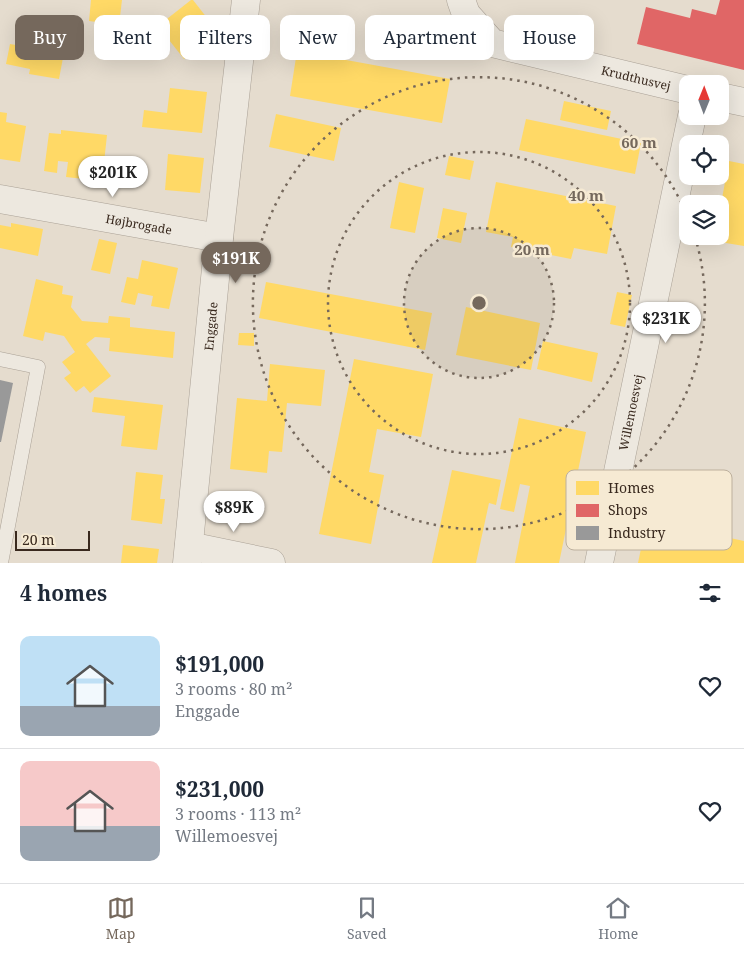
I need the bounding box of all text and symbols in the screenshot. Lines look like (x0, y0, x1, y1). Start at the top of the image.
chip: Buy (15, 15, 84, 60)
chip: Rent (94, 15, 170, 60)
chip: Filters (180, 15, 270, 60)
chip: New (280, 15, 355, 60)
chip: Apartment (365, 15, 494, 60)
chip: House (504, 15, 594, 60)
street label: Krudthusvej (600, 61, 673, 94)
north arrow (679, 75, 729, 125)
map controls (679, 75, 729, 245)
text: 60 m (621, 132, 657, 152)
button: locate (679, 135, 729, 185)
pin: $201K (78, 156, 148, 198)
text: $201K (89, 161, 137, 183)
text: 40 m (568, 185, 604, 205)
button: layers (679, 195, 729, 245)
street label: Højbrogade (104, 209, 173, 238)
text: 20 m (514, 239, 550, 259)
pin: $191K (201, 242, 271, 284)
text: $191K (212, 247, 260, 269)
centre of rings (470, 294, 488, 312)
street label: Enggade (199, 301, 221, 351)
pin: $231K (631, 302, 701, 344)
text: $231K (642, 307, 690, 329)
street label: Willemoesvej (614, 373, 647, 452)
legend (566, 470, 732, 550)
text: Homes (608, 478, 654, 497)
pin: $89K (204, 490, 264, 533)
text: $89K (215, 496, 253, 518)
text: Shops (608, 500, 648, 519)
text: Industry (608, 523, 665, 542)
scale bar (15, 528, 90, 551)
text: 20 m (22, 530, 55, 549)
text: 4 homes (20, 579, 107, 607)
icon: filters (696, 579, 724, 607)
text: $191,000 (175, 650, 264, 678)
icon: home (60, 656, 120, 716)
icon: heart (696, 672, 724, 700)
text: 3 rooms · 80 m² (175, 678, 292, 700)
text: Enggade (175, 700, 240, 722)
text: $231,000 (175, 775, 264, 803)
icon: home (60, 781, 120, 841)
icon: heart (696, 797, 724, 825)
text: 3 rooms · 113 m² (175, 803, 301, 825)
text: Willemoesvej (175, 825, 278, 847)
tab: Map (106, 894, 135, 943)
tab: Saved (347, 894, 387, 943)
tab: Home (598, 894, 638, 943)

